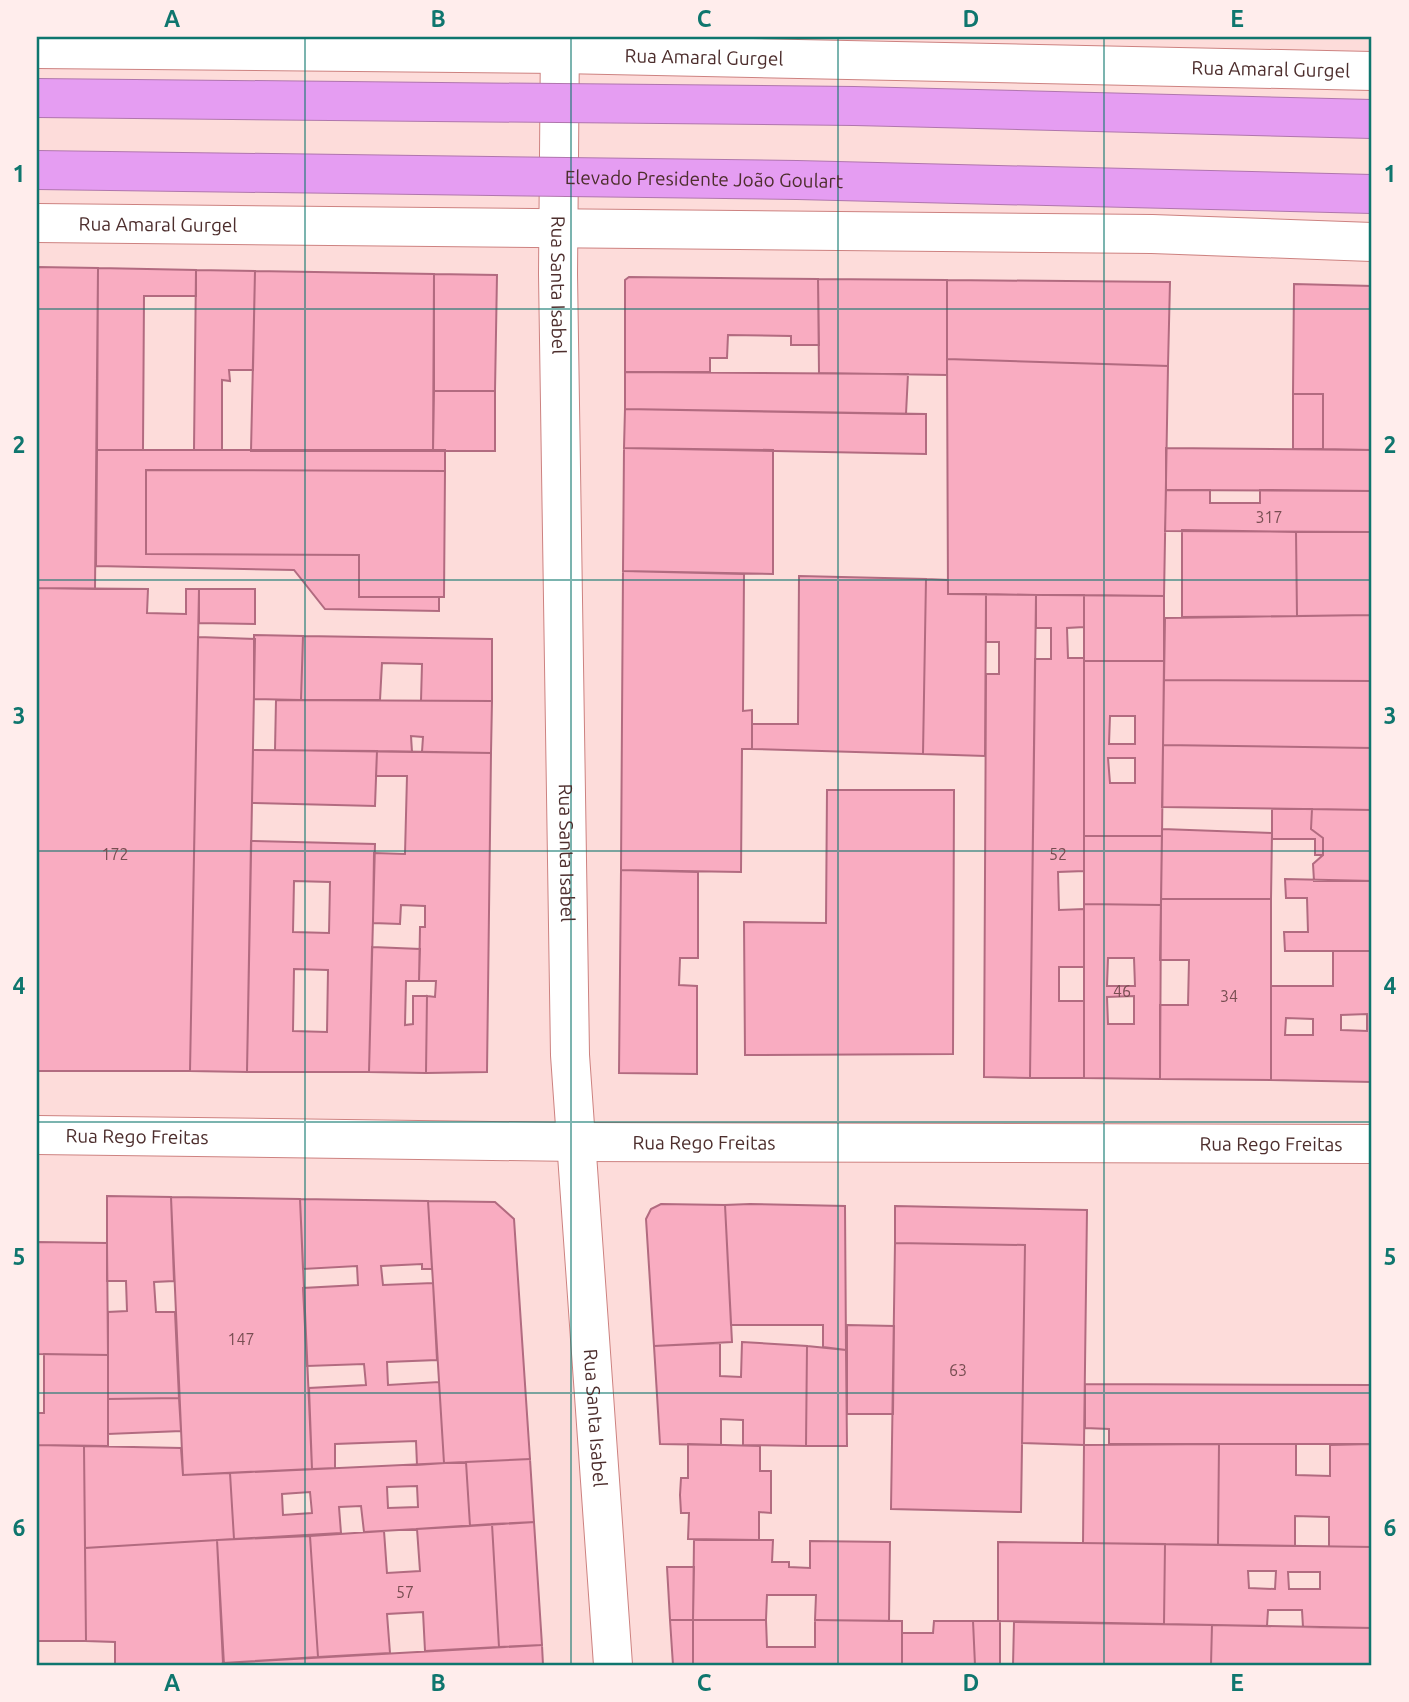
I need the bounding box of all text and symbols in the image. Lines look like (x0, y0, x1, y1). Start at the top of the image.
text: A (164, 6, 180, 31)
text: B (430, 6, 446, 31)
text: C (697, 6, 712, 31)
text: D (963, 6, 979, 31)
text: E (1230, 6, 1244, 31)
street label: Rua Amaral Gurgel (624, 44, 784, 70)
street label: Rua Amaral Gurgel (1191, 56, 1350, 82)
text: 1 (13, 161, 25, 186)
text: 1 (1384, 161, 1396, 186)
street label: Elevado Presidente João Goulart (565, 166, 844, 192)
street label: Rua Amaral Gurgel (78, 212, 238, 236)
street label: Rua Santa Isabel (547, 216, 570, 354)
text: 2 (13, 432, 25, 457)
text: 2 (1384, 432, 1396, 457)
house number: 317 (1255, 508, 1283, 526)
text: 3 (13, 703, 25, 728)
text: 3 (1384, 703, 1396, 728)
street label: Rua Santa Isabel (555, 783, 579, 922)
house number: 172 (101, 845, 129, 863)
house number: 52 (1049, 845, 1067, 863)
text: 4 (13, 973, 26, 998)
text: 4 (1384, 973, 1397, 998)
house number: 46 (1113, 982, 1131, 1000)
house number: 34 (1220, 987, 1238, 1005)
street label: Rua Rego Freitas (65, 1124, 209, 1148)
street label: Rua Rego Freitas (632, 1131, 775, 1153)
street label: Rua Rego Freitas (1199, 1133, 1342, 1155)
text: 5 (13, 1244, 25, 1269)
text: 5 (1384, 1244, 1396, 1269)
house number: 147 (227, 1330, 255, 1348)
street label: Rua Santa Isabel (580, 1348, 611, 1488)
house number: 63 (949, 1361, 967, 1379)
text: 6 (13, 1515, 26, 1540)
text: 6 (1384, 1515, 1397, 1540)
house number: 57 (396, 1583, 414, 1601)
text: A (164, 1670, 180, 1695)
text: B (430, 1670, 446, 1695)
text: C (697, 1670, 712, 1695)
text: D (963, 1670, 979, 1695)
text: E (1230, 1670, 1244, 1695)

